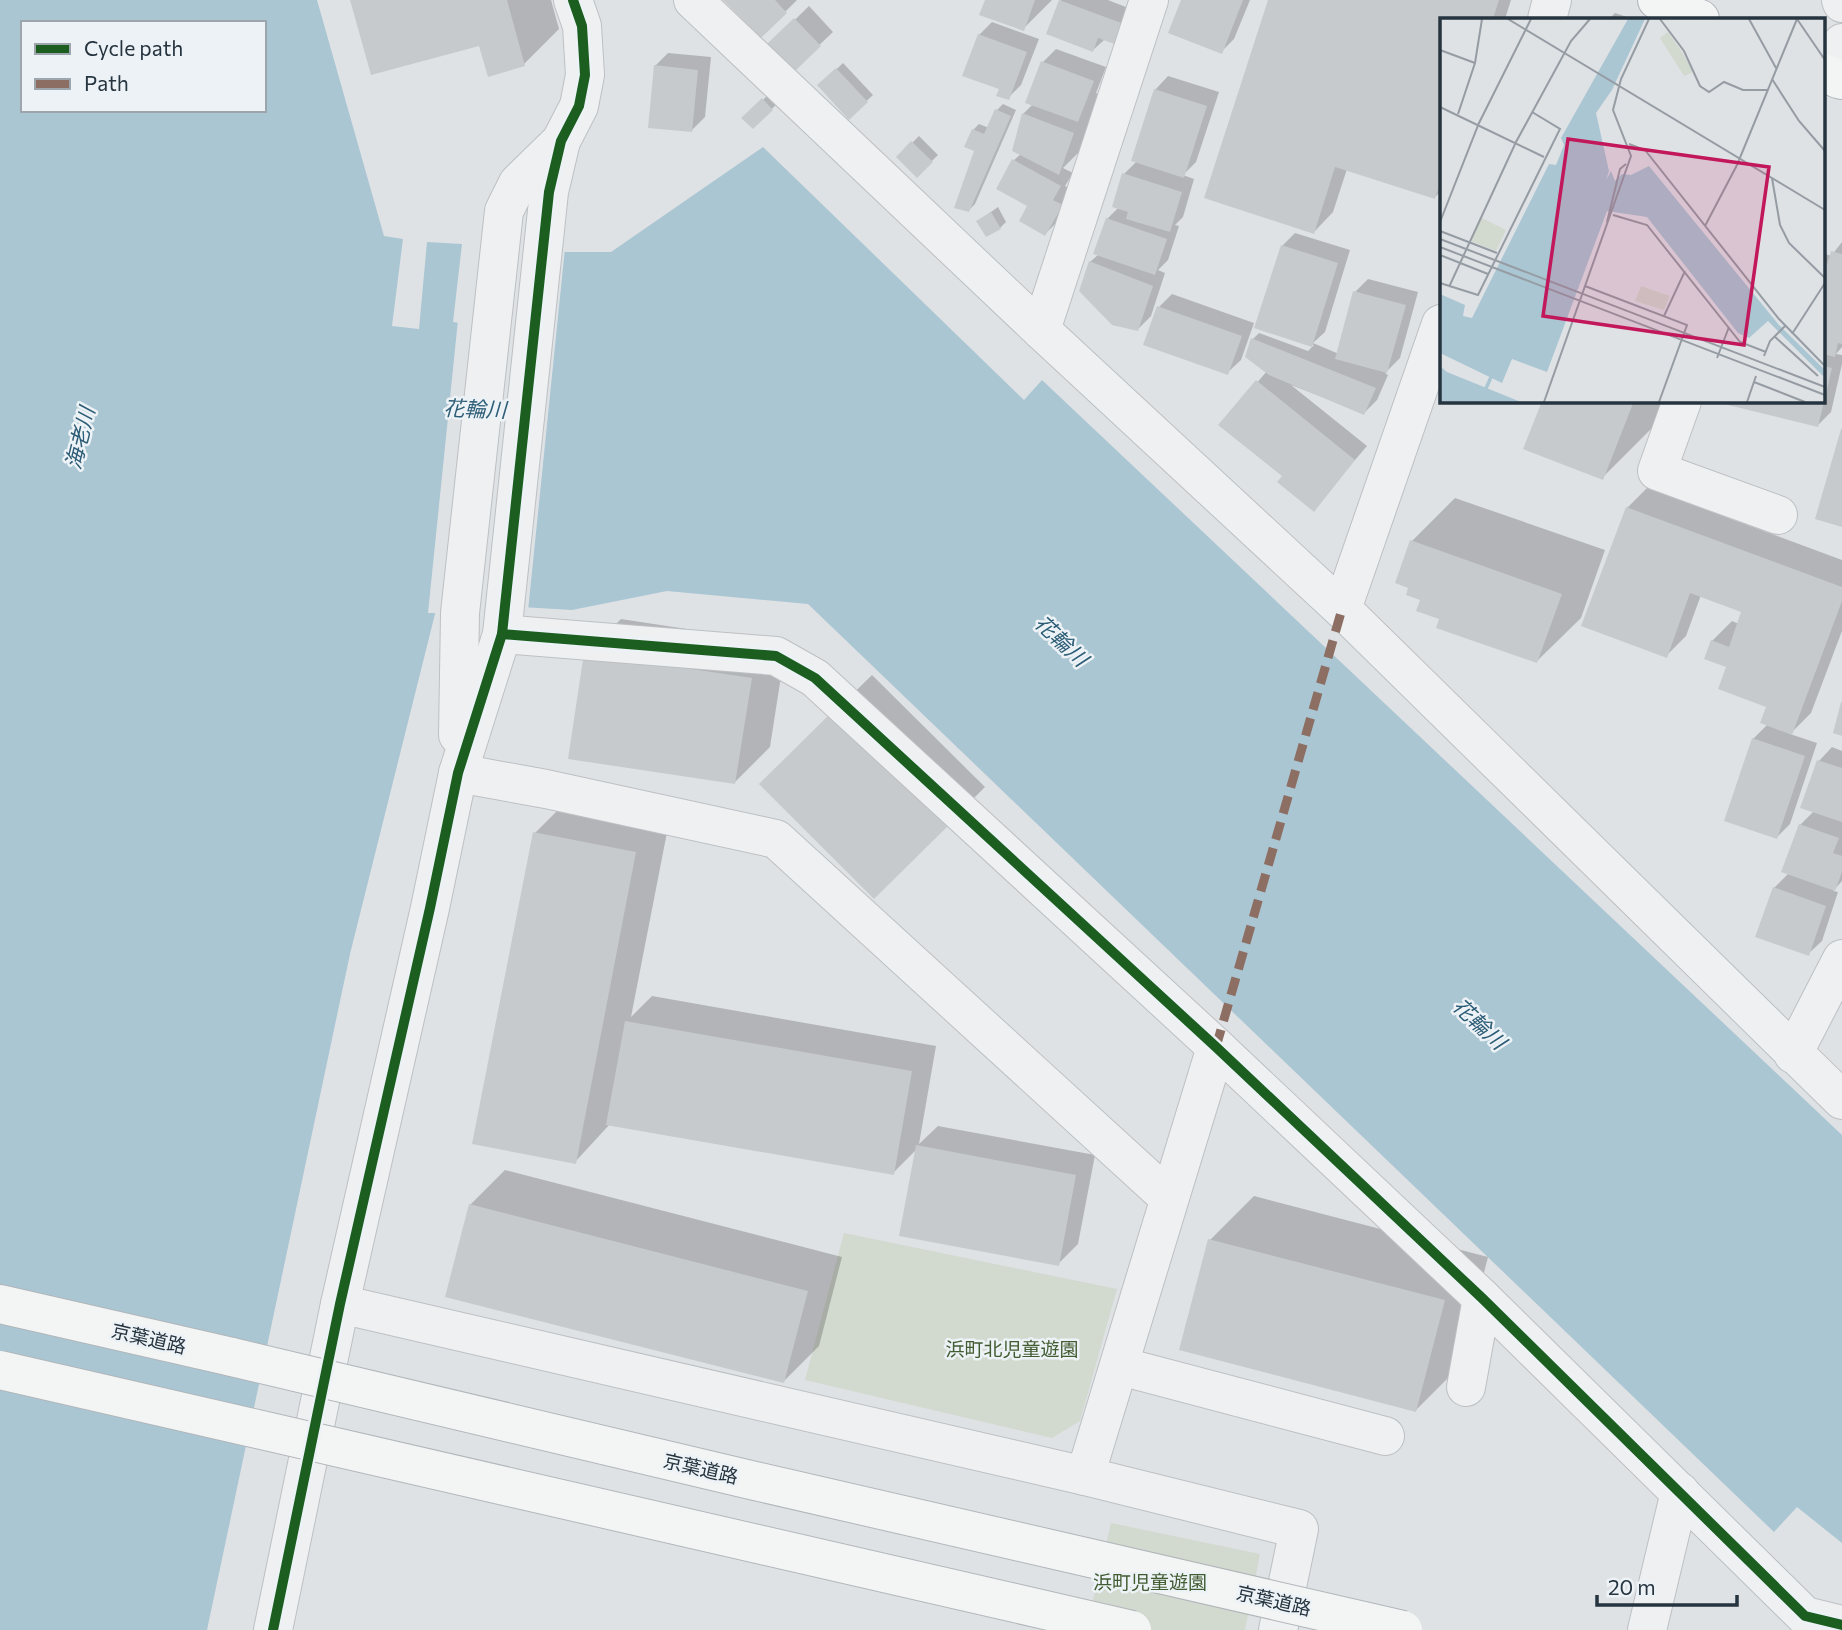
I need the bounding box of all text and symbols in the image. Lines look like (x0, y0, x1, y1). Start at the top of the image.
inset map (1440, 18, 1825, 402)
legend (21, 21, 266, 112)
text: Cycle path (84, 35, 183, 60)
text: Path (84, 70, 129, 95)
water label: 花輪川 (443, 394, 509, 422)
water label: 海老川 (59, 402, 99, 472)
water label: 花輪川 (1030, 609, 1095, 672)
water label: 花輪川 (1448, 992, 1513, 1055)
street label: 京葉道路 (109, 1318, 189, 1358)
park label: 浜町北児童遊園 (945, 1337, 1079, 1360)
street label: 京葉道路 (661, 1448, 741, 1488)
scale bar (1597, 1564, 1737, 1608)
park label: 浜町児童遊園 (1093, 1570, 1207, 1593)
text: 20 m (1608, 1574, 1656, 1599)
street label: 京葉道路 (1234, 1580, 1314, 1620)

